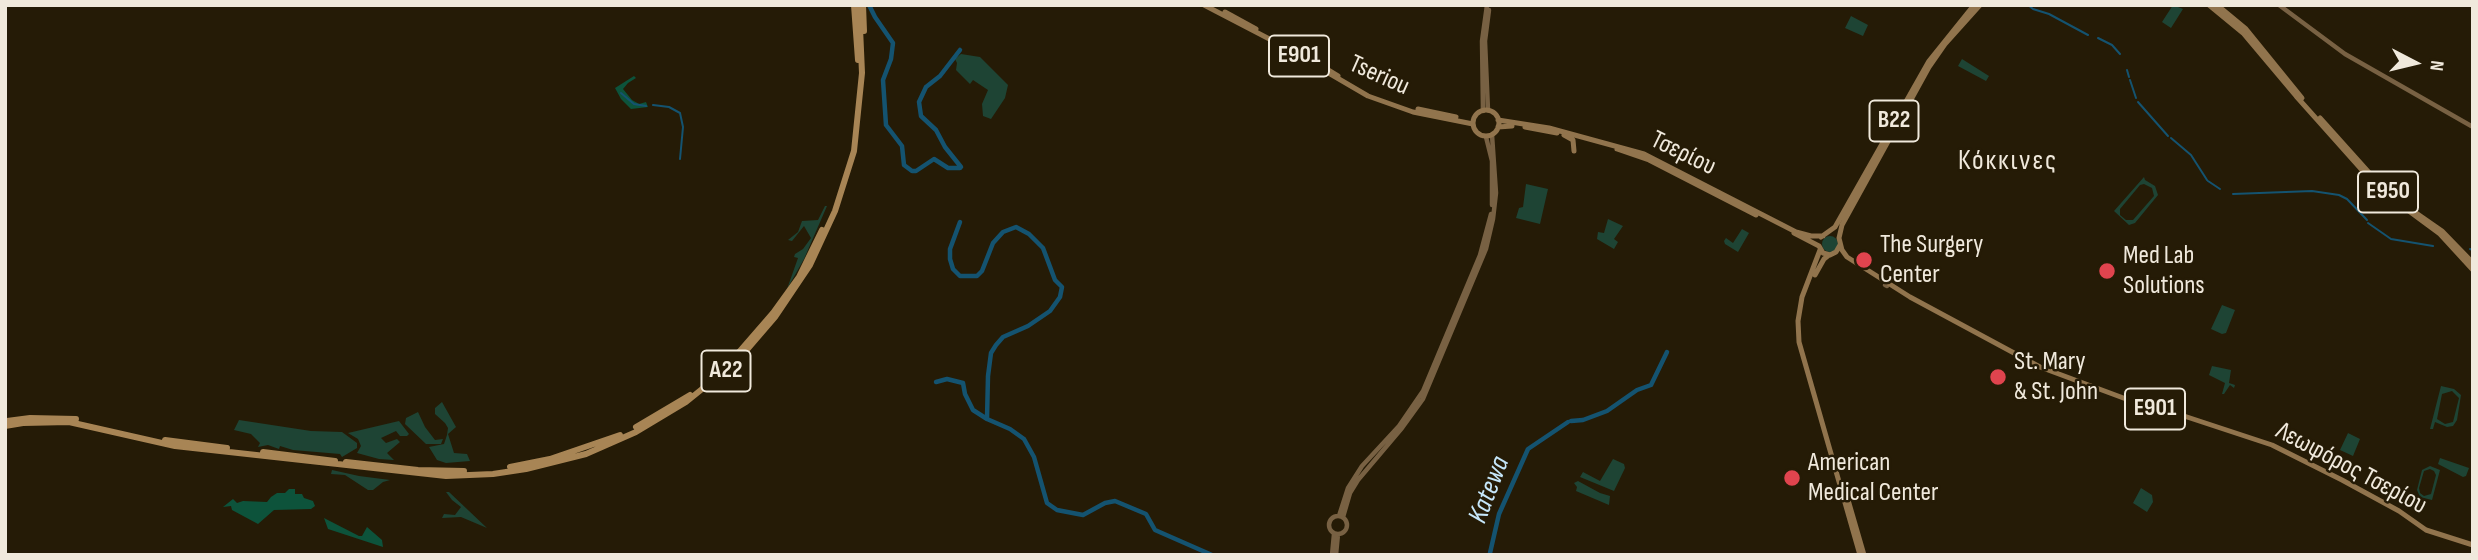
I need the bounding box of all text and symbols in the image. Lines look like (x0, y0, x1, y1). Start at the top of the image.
north arrow (2380, 28, 2450, 98)
road number: E901 (1269, 36, 1329, 76)
street label: Tseriou (1344, 49, 1414, 103)
text: N (2424, 59, 2448, 72)
road number: B22 (1870, 100, 1918, 141)
street label: Τσερίου (1645, 125, 1721, 183)
district label: Κόκκινες (1959, 145, 2057, 179)
road number: E950 (2358, 172, 2418, 212)
place label: The Surgery Center (1880, 229, 1983, 290)
place label: Med Lab Solutions (2123, 240, 2205, 302)
marker: The Surgery Center (1854, 250, 1874, 270)
marker: Med Lab Solutions (2097, 261, 2117, 281)
place label: St. Mary & St. John (2014, 346, 2098, 408)
road number: A22 (702, 350, 750, 392)
marker: St. Mary & St. John (1988, 367, 2008, 387)
road number: E901 (2125, 388, 2185, 430)
street label: Λεωφόρος Τσερίου (2270, 416, 2432, 522)
place label: American Medical Center (1808, 447, 1938, 508)
water label: Katewa (1462, 452, 1518, 528)
marker: American Medical Center (1782, 468, 1802, 488)

